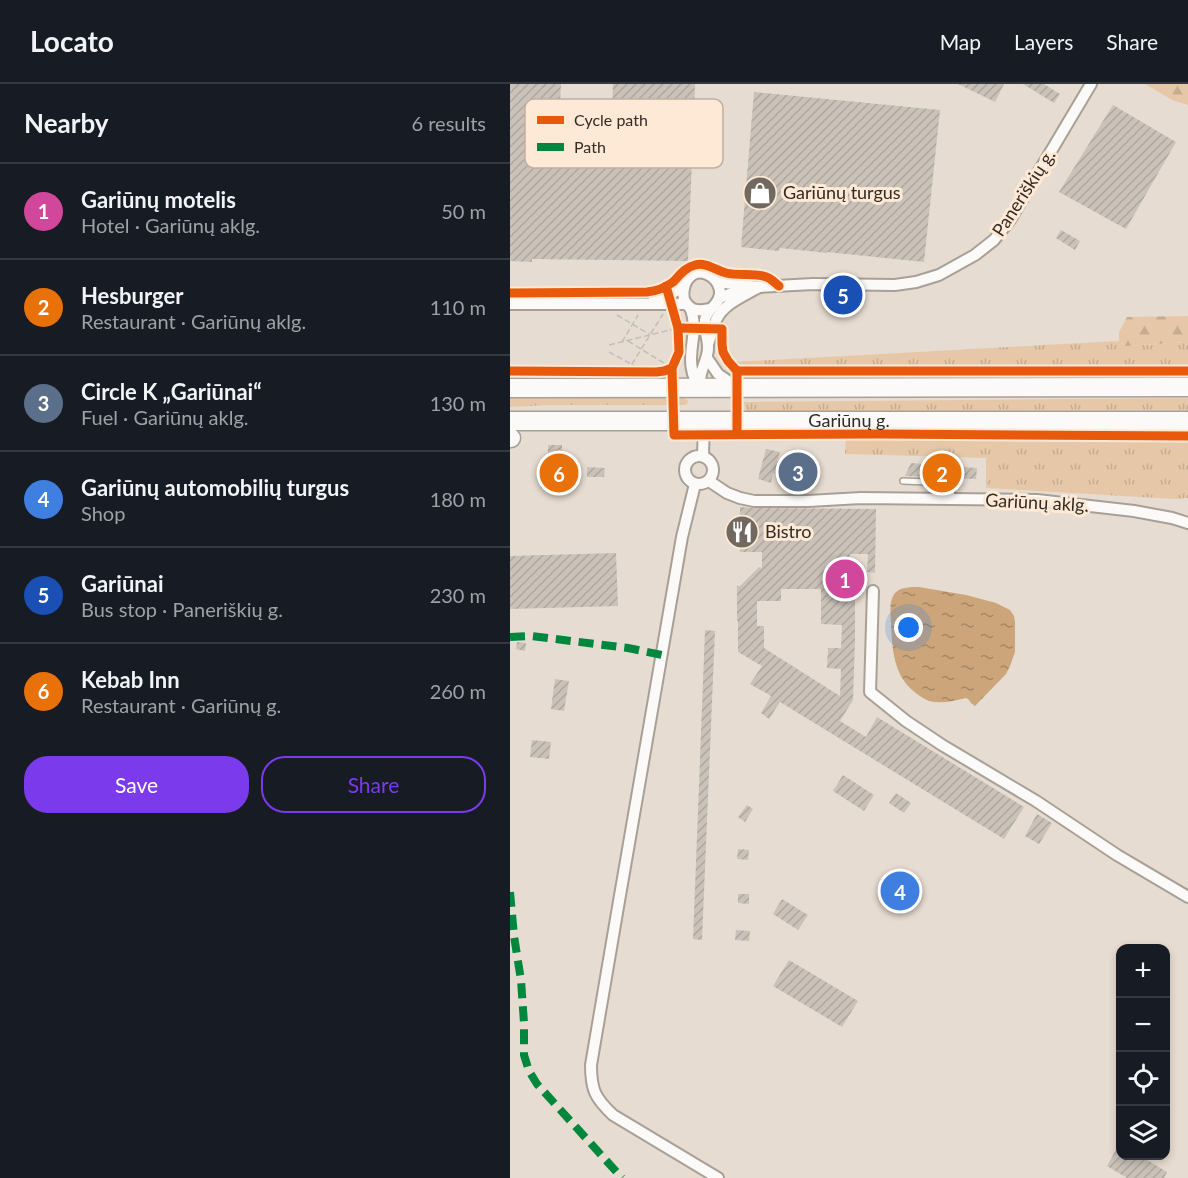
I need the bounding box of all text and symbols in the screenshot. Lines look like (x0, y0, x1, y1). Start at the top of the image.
text: Locato (30, 24, 114, 58)
text: Map (940, 29, 981, 54)
text: Layers (1014, 29, 1073, 54)
text: Share (1106, 29, 1158, 54)
legend (525, 99, 723, 168)
text: Nearby (24, 107, 109, 139)
text: Cycle path (574, 110, 648, 129)
text: 6 results (411, 111, 486, 135)
text: Path (574, 137, 606, 156)
street label: Paneriškių g. (987, 145, 1059, 240)
shop icon: Gariūnų turgus (742, 175, 778, 211)
place label: Gariūnų turgus (783, 181, 901, 203)
text: Gariūnų motelis (81, 186, 236, 213)
text: 1 (38, 199, 49, 223)
text: 50 m (441, 199, 486, 223)
text: Hotel · Gariūnų aklg. (81, 213, 260, 237)
pin: 5 (824, 272, 862, 318)
text: Hesburger (81, 282, 183, 309)
text: 2 (38, 295, 49, 319)
text: 110 m (430, 295, 486, 319)
text: Restaurant · Gariūnų aklg. (81, 309, 306, 333)
text: Circle K „Gariūnai“ (81, 378, 262, 405)
text: 3 (38, 391, 49, 415)
text: 130 m (430, 391, 486, 415)
text: Fuel · Gariūnų aklg. (81, 405, 249, 429)
street label: Gariūnų g. (808, 409, 890, 431)
pin: 6 (539, 450, 578, 496)
pin: 3 (778, 450, 818, 494)
pin: 2 (922, 450, 962, 496)
text: Gariūnų automobilių turgus (81, 474, 349, 501)
text: 4 (38, 487, 49, 511)
text: 180 m (430, 487, 486, 511)
street label: Gariūnų aklg. (985, 488, 1089, 516)
text: Shop (81, 501, 125, 525)
restaurant icon: Bistro (724, 514, 760, 550)
place label: Bistro (765, 520, 811, 542)
pin: 1 (826, 556, 864, 602)
text: Gariūnai (81, 570, 163, 597)
text: 5 (38, 583, 49, 607)
text: 230 m (430, 583, 486, 607)
text: Bus stop · Paneriškių g. (81, 597, 283, 621)
your location (894, 613, 923, 642)
text: Kebab Inn (81, 666, 180, 693)
text: 6 (38, 679, 49, 703)
text: 260 m (430, 679, 486, 703)
text: Restaurant · Gariūnų g. (81, 693, 281, 717)
button: Save (24, 756, 249, 813)
button: Share (261, 756, 486, 813)
pin: 4 (880, 868, 920, 914)
map controls (1116, 944, 1170, 1160)
button: + (1116, 944, 1170, 998)
button: − (1116, 998, 1170, 1052)
button: locate (1116, 1052, 1170, 1106)
button: layers (1116, 1106, 1170, 1160)

